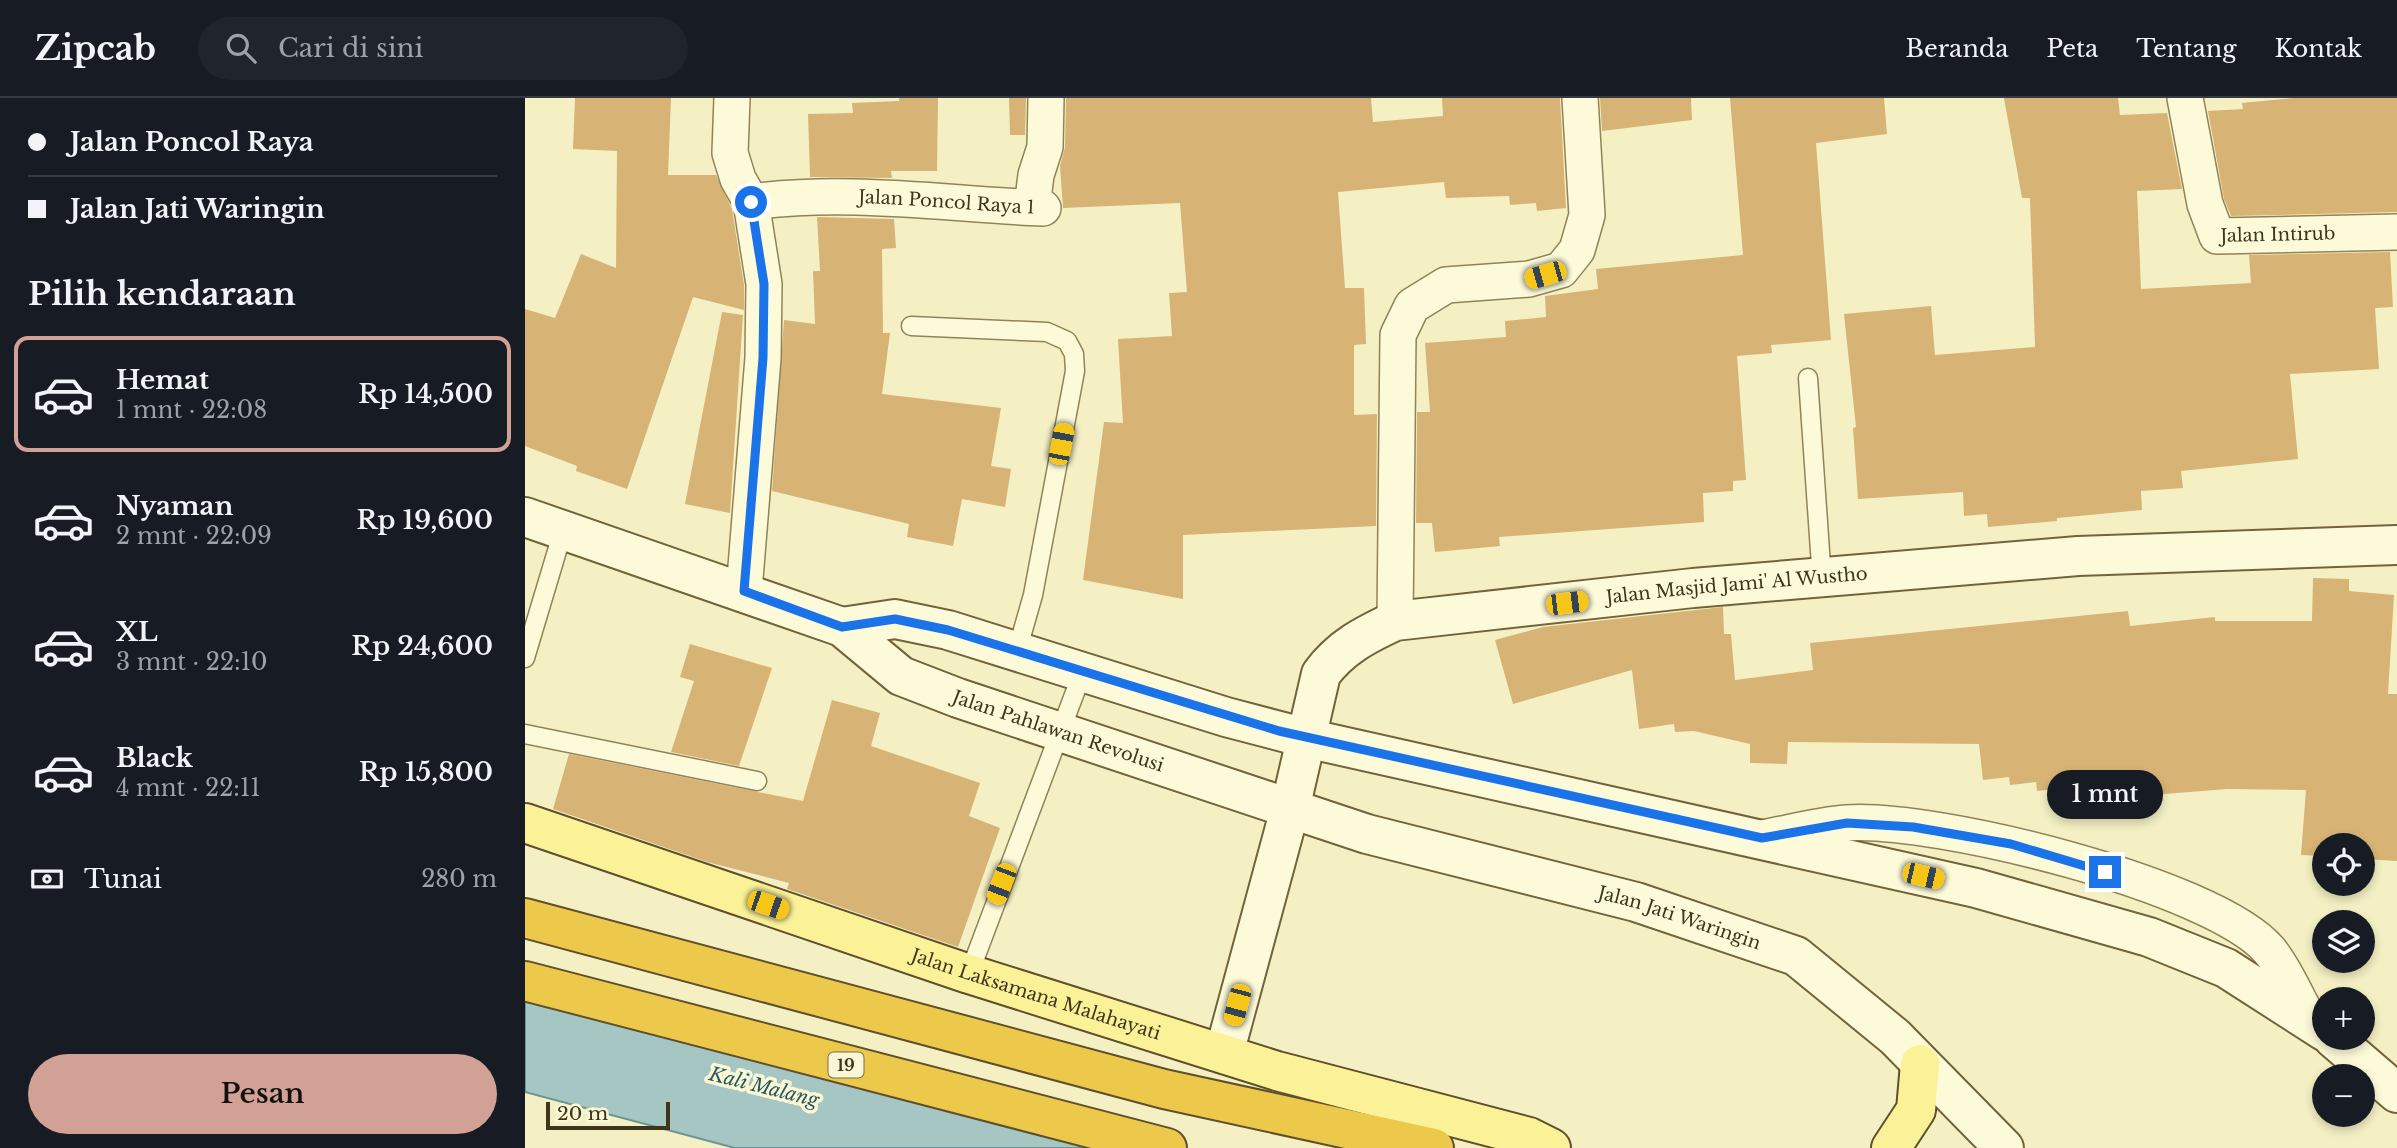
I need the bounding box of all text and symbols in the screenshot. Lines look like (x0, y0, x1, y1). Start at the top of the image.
search box (198, 17, 688, 80)
text: Zipcab (35, 28, 156, 69)
icon: search (222, 29, 260, 67)
text: Cari di sini (278, 32, 423, 64)
text: Beranda (1906, 34, 2008, 63)
text: Peta (2046, 34, 2098, 63)
text: Tentang (2136, 34, 2237, 63)
text: Kontak (2275, 34, 2362, 63)
text: Jalan Poncol Raya (70, 126, 314, 158)
route start (735, 186, 767, 218)
street label: Jalan Poncol Raya 1 (856, 186, 1035, 219)
text: Jalan Jati Waringin (70, 193, 325, 225)
street label: Jalan Intirub (2218, 222, 2336, 247)
car (1522, 259, 1569, 291)
text: Pilih kendaraan (28, 274, 296, 314)
icon: car (32, 363, 95, 426)
text: Hemat (116, 364, 209, 396)
text: Rp 14,500 (358, 378, 493, 410)
text: 1 mnt · 22:08 (116, 396, 267, 424)
car (1047, 421, 1076, 467)
icon: car (32, 489, 95, 552)
text: Nyaman (116, 490, 233, 522)
text: Rp 19,600 (357, 504, 493, 536)
text: 2 mnt · 22:09 (116, 522, 272, 550)
street label: Jalan Masjid Jami' Al Wustho (1603, 563, 1868, 609)
car (1545, 590, 1590, 616)
icon: car (32, 615, 95, 678)
text: XL (116, 616, 158, 648)
text: Rp 24,600 (351, 630, 493, 662)
text: 3 mnt · 22:10 (116, 648, 267, 676)
street label: Jalan Pahlawan Revolusi (947, 685, 1167, 777)
icon: car (32, 741, 95, 804)
text: Black (116, 742, 193, 774)
text: Rp 15,800 (359, 756, 493, 788)
callout: 1 mnt (2047, 770, 2163, 820)
text: 4 mnt · 22:11 (116, 774, 260, 802)
text: 1 mnt (2072, 780, 2138, 808)
map controls (2312, 833, 2375, 1127)
button: locate (2312, 833, 2375, 896)
route end (2089, 856, 2121, 888)
icon: cash (28, 860, 66, 898)
car (984, 861, 1019, 907)
car (1901, 861, 1946, 891)
text: Tunai (84, 863, 162, 895)
text: 280 m (421, 865, 497, 893)
street label: Jalan Jati Waringin (1594, 881, 1764, 954)
car (745, 888, 792, 922)
button: layers (2312, 910, 2375, 973)
street label: Jalan Laksamana Malahayati (906, 944, 1163, 1045)
car (1222, 982, 1253, 1028)
button: + (2312, 987, 2375, 1050)
road number: 19 (829, 1052, 863, 1077)
button: Pesan (28, 1054, 497, 1134)
water label: Kali Malang (706, 1062, 823, 1112)
button: − (2312, 1064, 2375, 1127)
scale bar (546, 1099, 670, 1131)
text: 20 m (557, 1102, 608, 1125)

